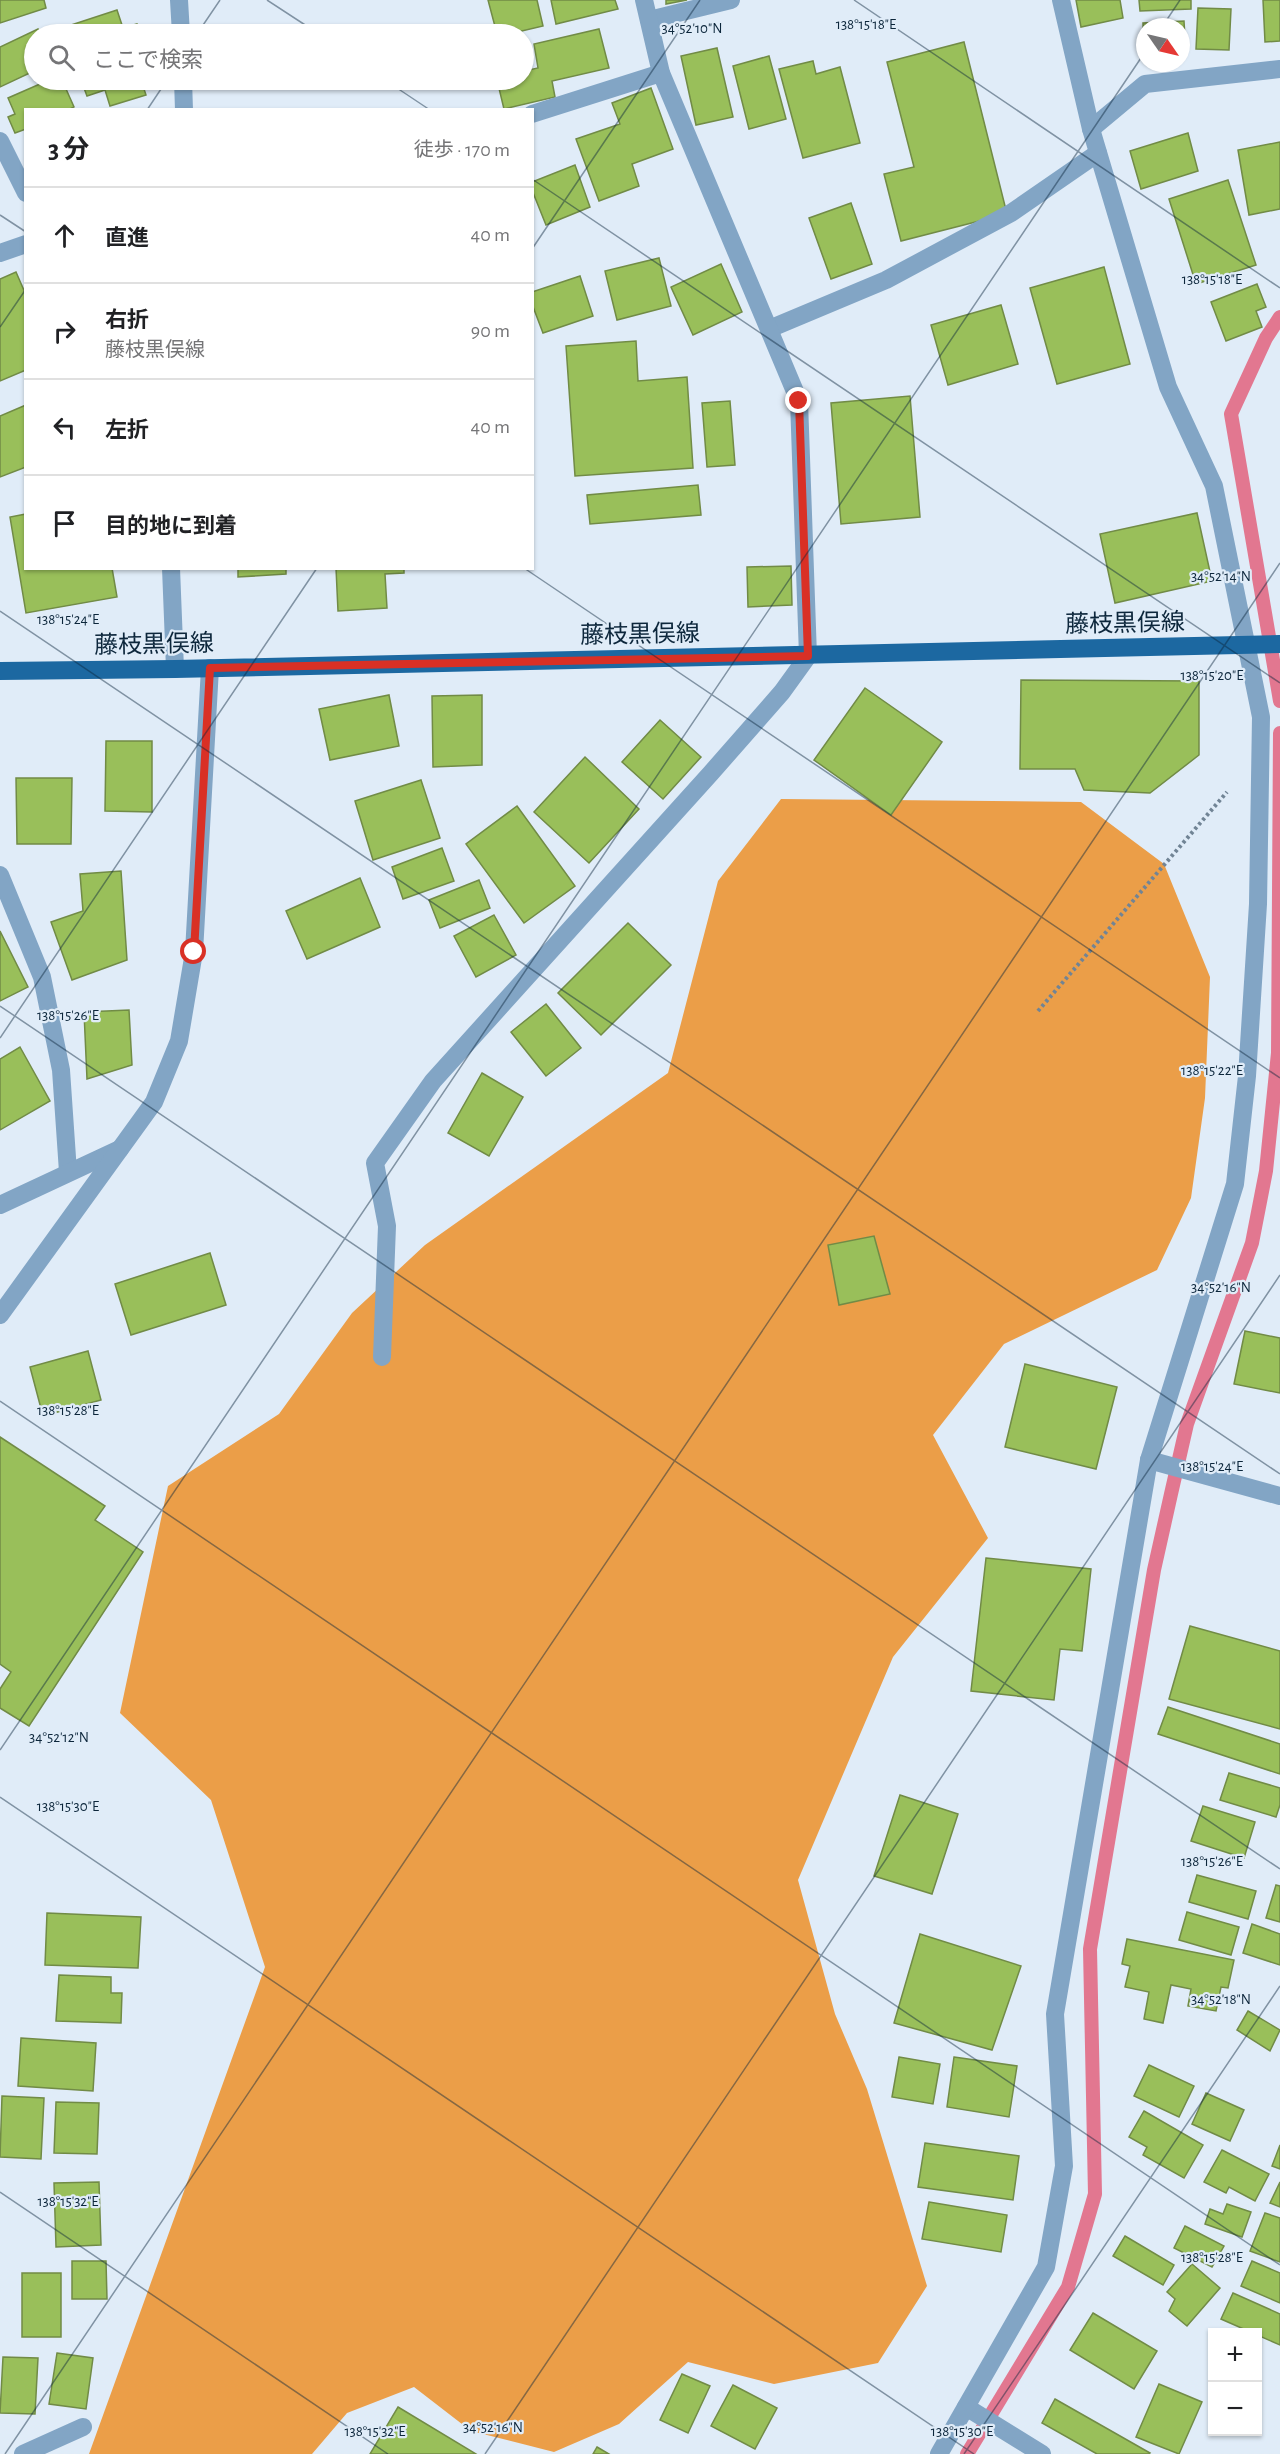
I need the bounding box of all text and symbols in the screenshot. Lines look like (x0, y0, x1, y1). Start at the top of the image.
text: 138°15'18"E (836, 17, 896, 32)
north arrow (1136, 18, 1190, 72)
text: 34°52'10"N (662, 21, 722, 36)
search box (24, 24, 534, 90)
icon: search (45, 41, 78, 74)
text: ここで検索 (93, 49, 203, 71)
text: 3 分 (48, 137, 89, 163)
text: 徒歩 · 170 m (414, 140, 510, 160)
icon: ahead (48, 219, 81, 252)
text: 40 m (471, 225, 510, 245)
text: 直進 (105, 227, 149, 249)
text: 138°15'18"E (1182, 272, 1242, 287)
text: 右折 (105, 309, 149, 331)
icon: right (48, 315, 81, 348)
text: 90 m (471, 321, 510, 341)
text: 藤枝黒俣線 (105, 340, 205, 360)
route end (785, 387, 811, 413)
icon: left (48, 411, 81, 444)
text: 40 m (471, 417, 510, 437)
text: 左折 (105, 419, 149, 441)
icon: arrive (48, 507, 81, 540)
text: 目的地に到着 (105, 515, 237, 537)
text: 34°52'14"N (1191, 569, 1251, 584)
street label: 藤枝黒俣線 (1065, 609, 1185, 637)
text: 138°15'24"E (37, 612, 99, 627)
street label: 藤枝黒俣線 (580, 620, 700, 648)
street label: 藤枝黒俣線 (94, 630, 214, 658)
text: 138°15'20"E (1181, 668, 1243, 683)
route start (180, 938, 206, 964)
text: 138°15'26"E (37, 1008, 99, 1023)
text: 138°15'22"E (1181, 1063, 1243, 1078)
text: 34°52'16"N (1191, 1280, 1251, 1295)
text: 138°15'28"E (37, 1403, 99, 1418)
text: 138°15'24"E (1181, 1459, 1243, 1474)
text: 34°52'12"N (29, 1730, 89, 1745)
text: 138°15'30"E (37, 1799, 99, 1814)
text: 138°15'26"E (1181, 1854, 1243, 1869)
text: 34°52'18"N (1191, 1992, 1251, 2007)
text: 138°15'32"E (37, 2194, 99, 2209)
text: 138°15'28"E (1181, 2250, 1243, 2265)
map controls (1208, 2328, 1262, 2436)
button: + (1208, 2328, 1262, 2382)
button: − (1208, 2382, 1262, 2436)
text: 34°52'16"N (463, 2420, 523, 2435)
text: 138°15'32"E (344, 2424, 406, 2439)
text: 138°15'30"E (931, 2424, 993, 2439)

